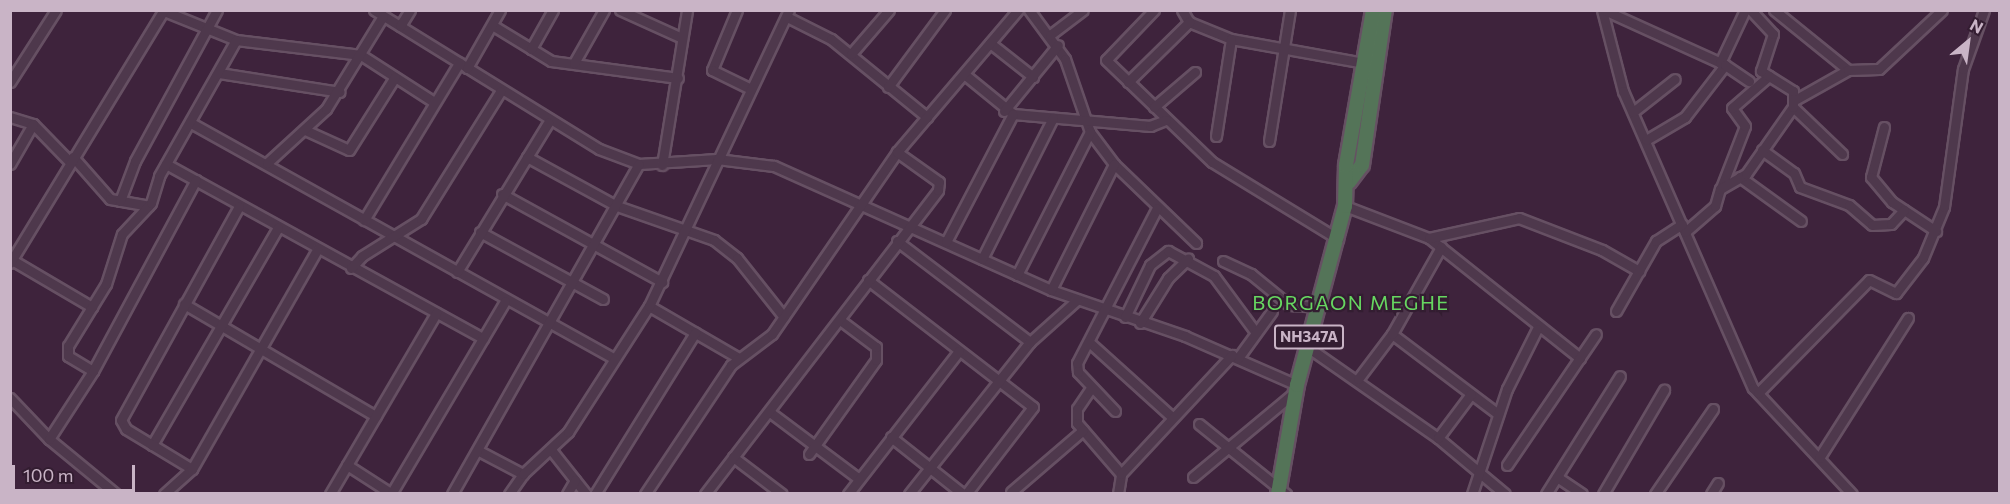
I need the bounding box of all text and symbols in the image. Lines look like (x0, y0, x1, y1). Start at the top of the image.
north arrow (1938, 12, 1998, 72)
text: N (1967, 15, 1987, 37)
district label: BORGAON MEGHE (1252, 290, 1450, 314)
road number: NH347A (1273, 325, 1345, 349)
scale bar (15, 453, 138, 491)
text: 100 m (23, 464, 73, 486)

